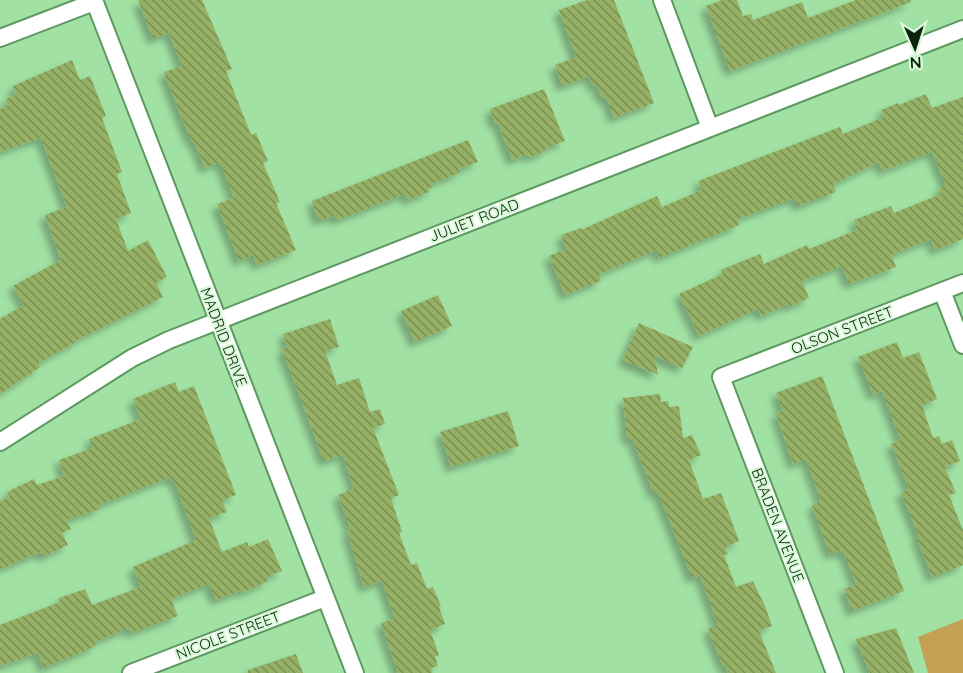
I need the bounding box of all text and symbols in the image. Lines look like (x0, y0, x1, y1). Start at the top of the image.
north arrow (885, 18, 945, 78)
text: N (909, 53, 922, 73)
street label: JULIET ROAD (426, 194, 522, 246)
street label: MADRID DRIVE (196, 285, 252, 389)
street label: OLSON STREET (788, 302, 896, 358)
street label: BRADEN AVENUE (747, 465, 809, 585)
street label: NICOLE STREET (173, 606, 283, 664)

